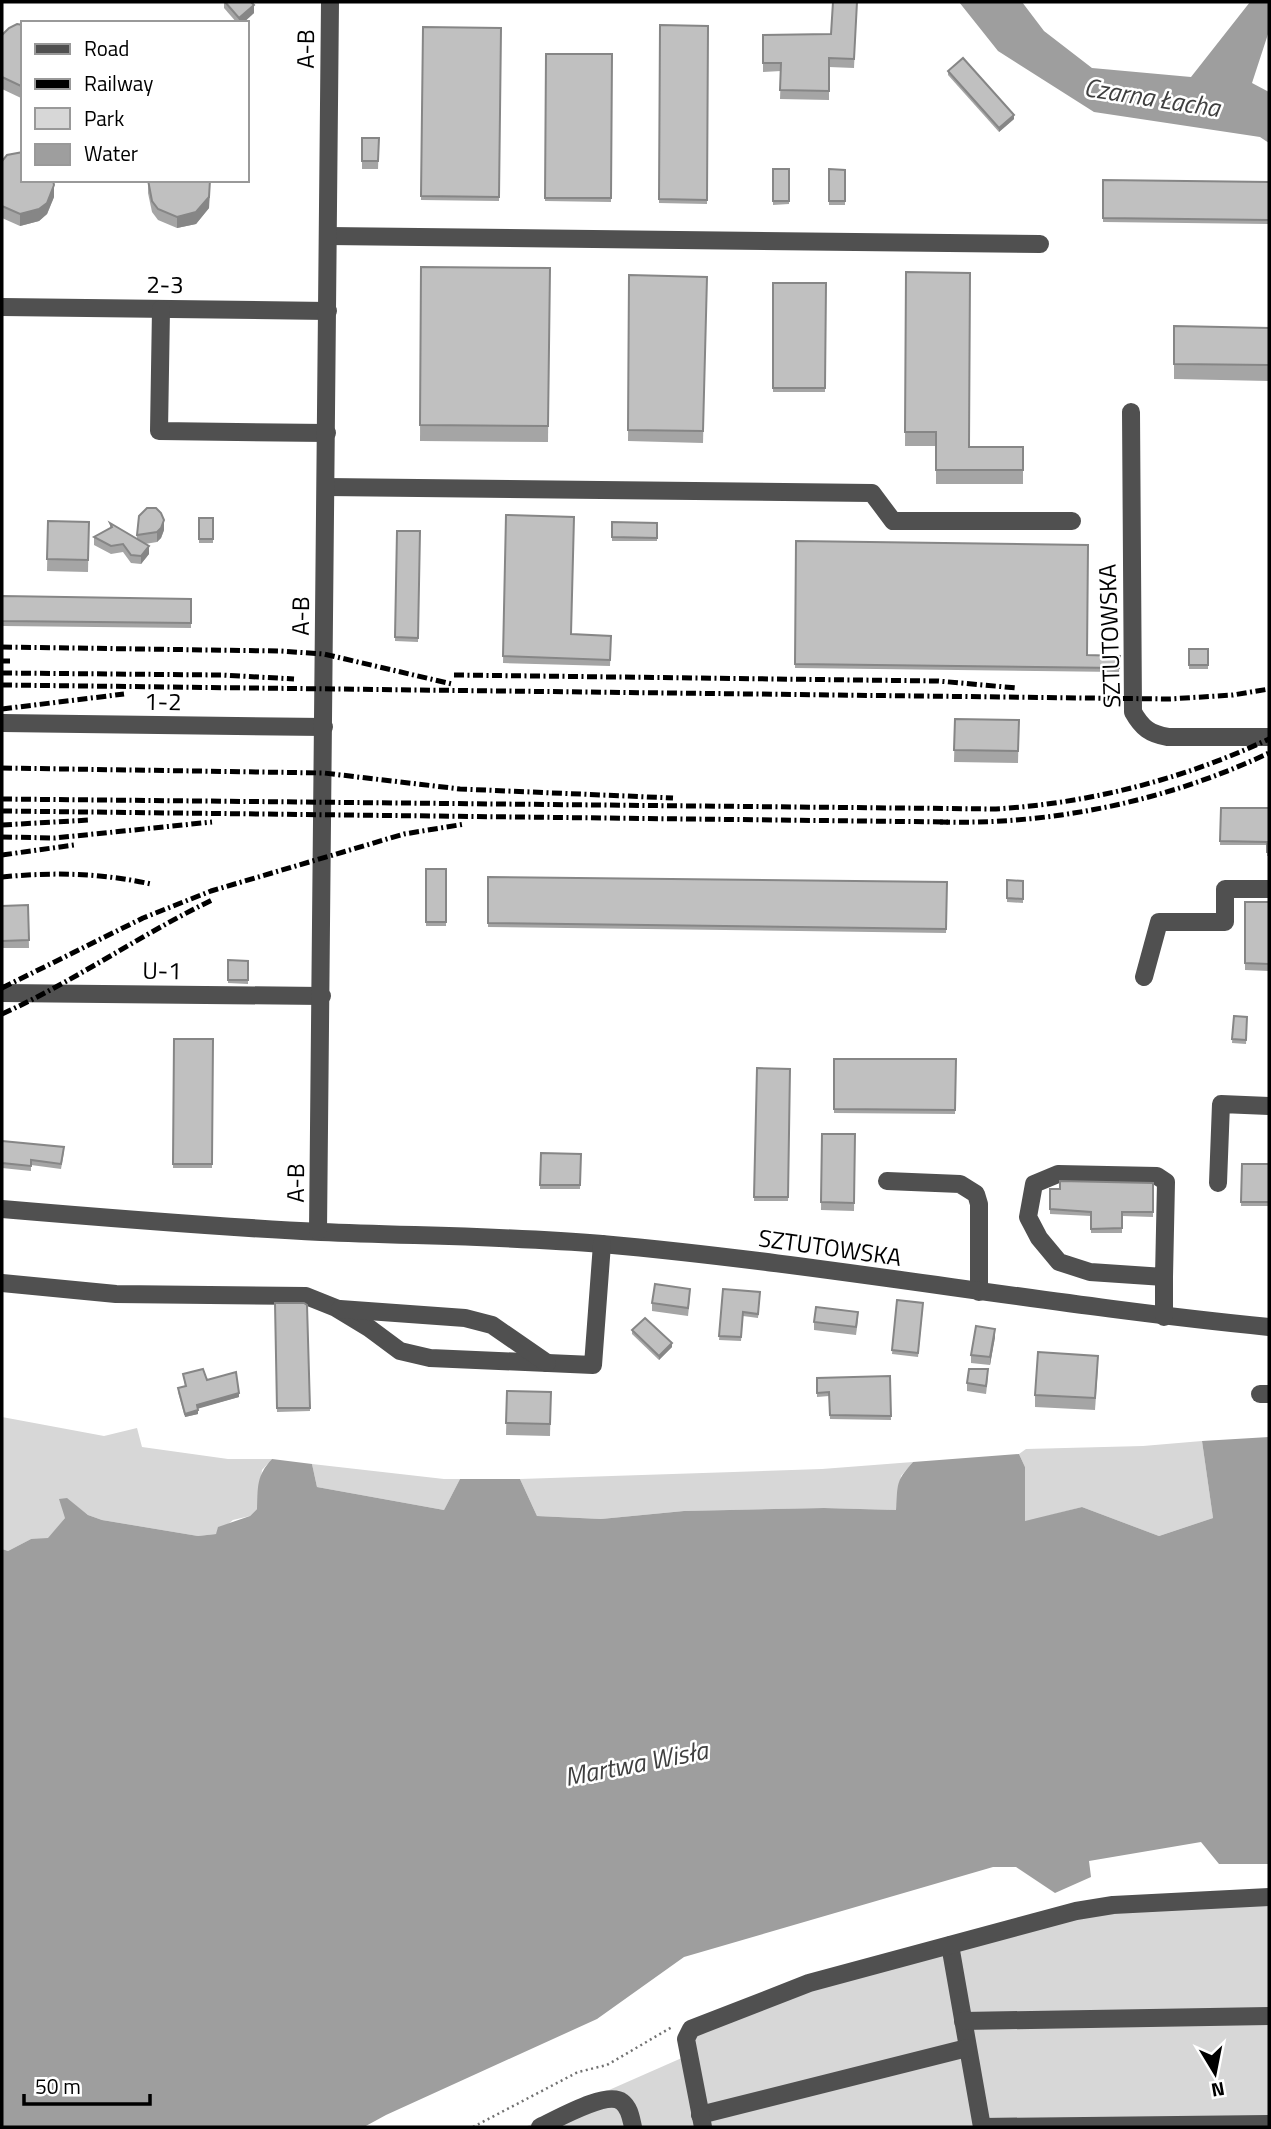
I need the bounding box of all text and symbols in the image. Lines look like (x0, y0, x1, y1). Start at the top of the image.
legend (21, 21, 248, 182)
street label: A-B (287, 29, 323, 69)
text: Road (84, 32, 129, 64)
text: Railway (84, 67, 153, 99)
water label: Czarna Łacha (1081, 67, 1225, 127)
text: Park (84, 102, 124, 134)
text: Water (84, 137, 138, 169)
street label: 2-3 (146, 266, 184, 302)
street label: SZTUTOWSKA (1088, 563, 1130, 709)
street label: A-B (282, 596, 318, 636)
street label: 1-2 (144, 683, 182, 719)
street label: U-1 (142, 952, 182, 988)
street label: A-B (277, 1163, 313, 1203)
street label: SZTUTOWSKA (756, 1219, 904, 1275)
water label: Martwa Wisła (561, 1730, 713, 1796)
north arrow (1180, 2038, 1250, 2108)
scale bar (24, 2062, 150, 2106)
text: 50 m (35, 2070, 81, 2102)
text: N (1209, 2075, 1227, 2106)

